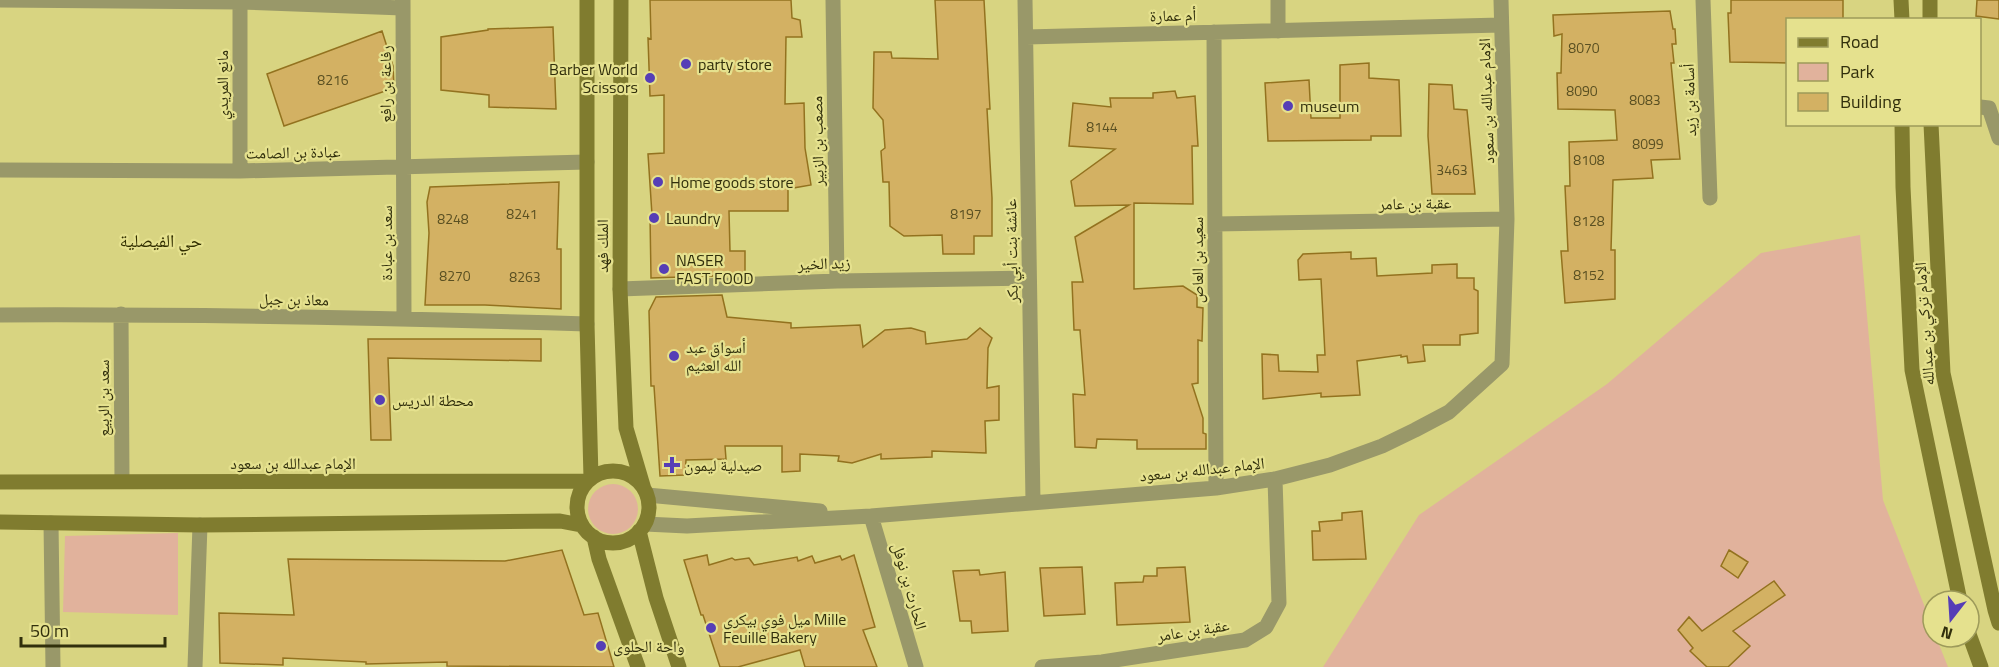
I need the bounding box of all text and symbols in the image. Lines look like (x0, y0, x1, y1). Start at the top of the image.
street label: أم عمارة (1149, 3, 1197, 27)
legend (1786, 18, 1981, 126)
text: Road (1840, 28, 1879, 55)
house number: 8070 (1568, 37, 1600, 58)
street label: الإمام عبدالله بن سعود (1472, 38, 1500, 164)
street label: رفاعة بن رافع (373, 45, 397, 123)
street label: مانع المريدي (210, 50, 235, 120)
place label: party store (698, 52, 772, 76)
place label: Barber World Scissors (549, 57, 638, 99)
marker: party store (679, 57, 693, 71)
text: Park (1840, 58, 1875, 85)
street label: أسامة بن زيد (1676, 63, 1702, 137)
house number: 8216 (317, 69, 349, 90)
marker: Barber World Scissors (643, 71, 657, 85)
house number: 8090 (1566, 80, 1598, 101)
text: Building (1840, 88, 1901, 115)
house number: 8083 (1629, 89, 1661, 110)
place label: museum (1300, 94, 1359, 118)
street label: مصعب بن الزبير (804, 96, 830, 187)
marker: museum (1281, 99, 1295, 113)
house number: 8144 (1086, 116, 1118, 137)
house number: 8099 (1632, 133, 1664, 154)
street label: عبادة بن الصامت (245, 139, 341, 165)
house number: 8108 (1573, 149, 1605, 170)
house number: 3463 (1436, 159, 1468, 180)
place label: Home goods store (670, 170, 794, 194)
marker: Home goods store (651, 175, 665, 189)
street label: عقبة بن عامر (1377, 190, 1452, 216)
street label: عائشة بنت أبي بكر (998, 199, 1025, 304)
house number: 8241 (506, 203, 538, 224)
house number: 8197 (950, 203, 982, 224)
street label: سعد بن عبادة (374, 205, 398, 281)
place label: Laundry (666, 206, 721, 230)
house number: 8248 (437, 208, 469, 229)
house number: 8128 (1573, 210, 1605, 231)
marker: Laundry (647, 211, 661, 225)
street label: سعيد بن العاص (1185, 217, 1209, 303)
street label: الملك فهد (590, 219, 614, 273)
district label: حي الفيصلية (120, 227, 202, 256)
place label: NASER FAST FOOD (676, 248, 754, 290)
street label: زيد الخير (796, 250, 851, 276)
street label: الإمام تركي بن عبدالله (1908, 261, 1941, 387)
marker: NASER FAST FOOD (657, 262, 671, 276)
house number: 8152 (1573, 264, 1605, 285)
house number: 8270 (439, 265, 471, 286)
house number: 8263 (509, 266, 541, 287)
street label: معاذ بن جبل (259, 286, 329, 312)
place label: أسواق عبد الله العثيم (686, 335, 746, 377)
marker: أسواق عبد الله العثيم (667, 349, 681, 363)
street label: سعد بن الربيع (91, 360, 115, 437)
place label: محطة الدريس (392, 388, 474, 412)
marker: محطة الدريس (373, 393, 387, 407)
street label: الإمام عبدالله بن سعود (230, 451, 356, 475)
street label: الإمام عبدالله بن سعود (1138, 451, 1266, 487)
place label: صيدلية ليمون (684, 453, 762, 477)
marker: صيدلية ليمون (665, 458, 679, 472)
street label: الحارث بن نوفل (886, 540, 934, 632)
north arrow (1921, 589, 1981, 649)
place label: ميل فوي بيكري Mille Feuille Bakery (723, 607, 846, 649)
scale bar (21, 610, 165, 648)
street label: عقبة بن عامر (1154, 612, 1231, 648)
text: 50 m (30, 617, 69, 644)
text: N (1938, 620, 1955, 646)
marker: ميل فوي بيكري Mille Feuille Bakery (704, 621, 718, 635)
place label: واحة الحلوى (613, 634, 684, 658)
marker: واحة الحلوى (594, 639, 608, 653)

